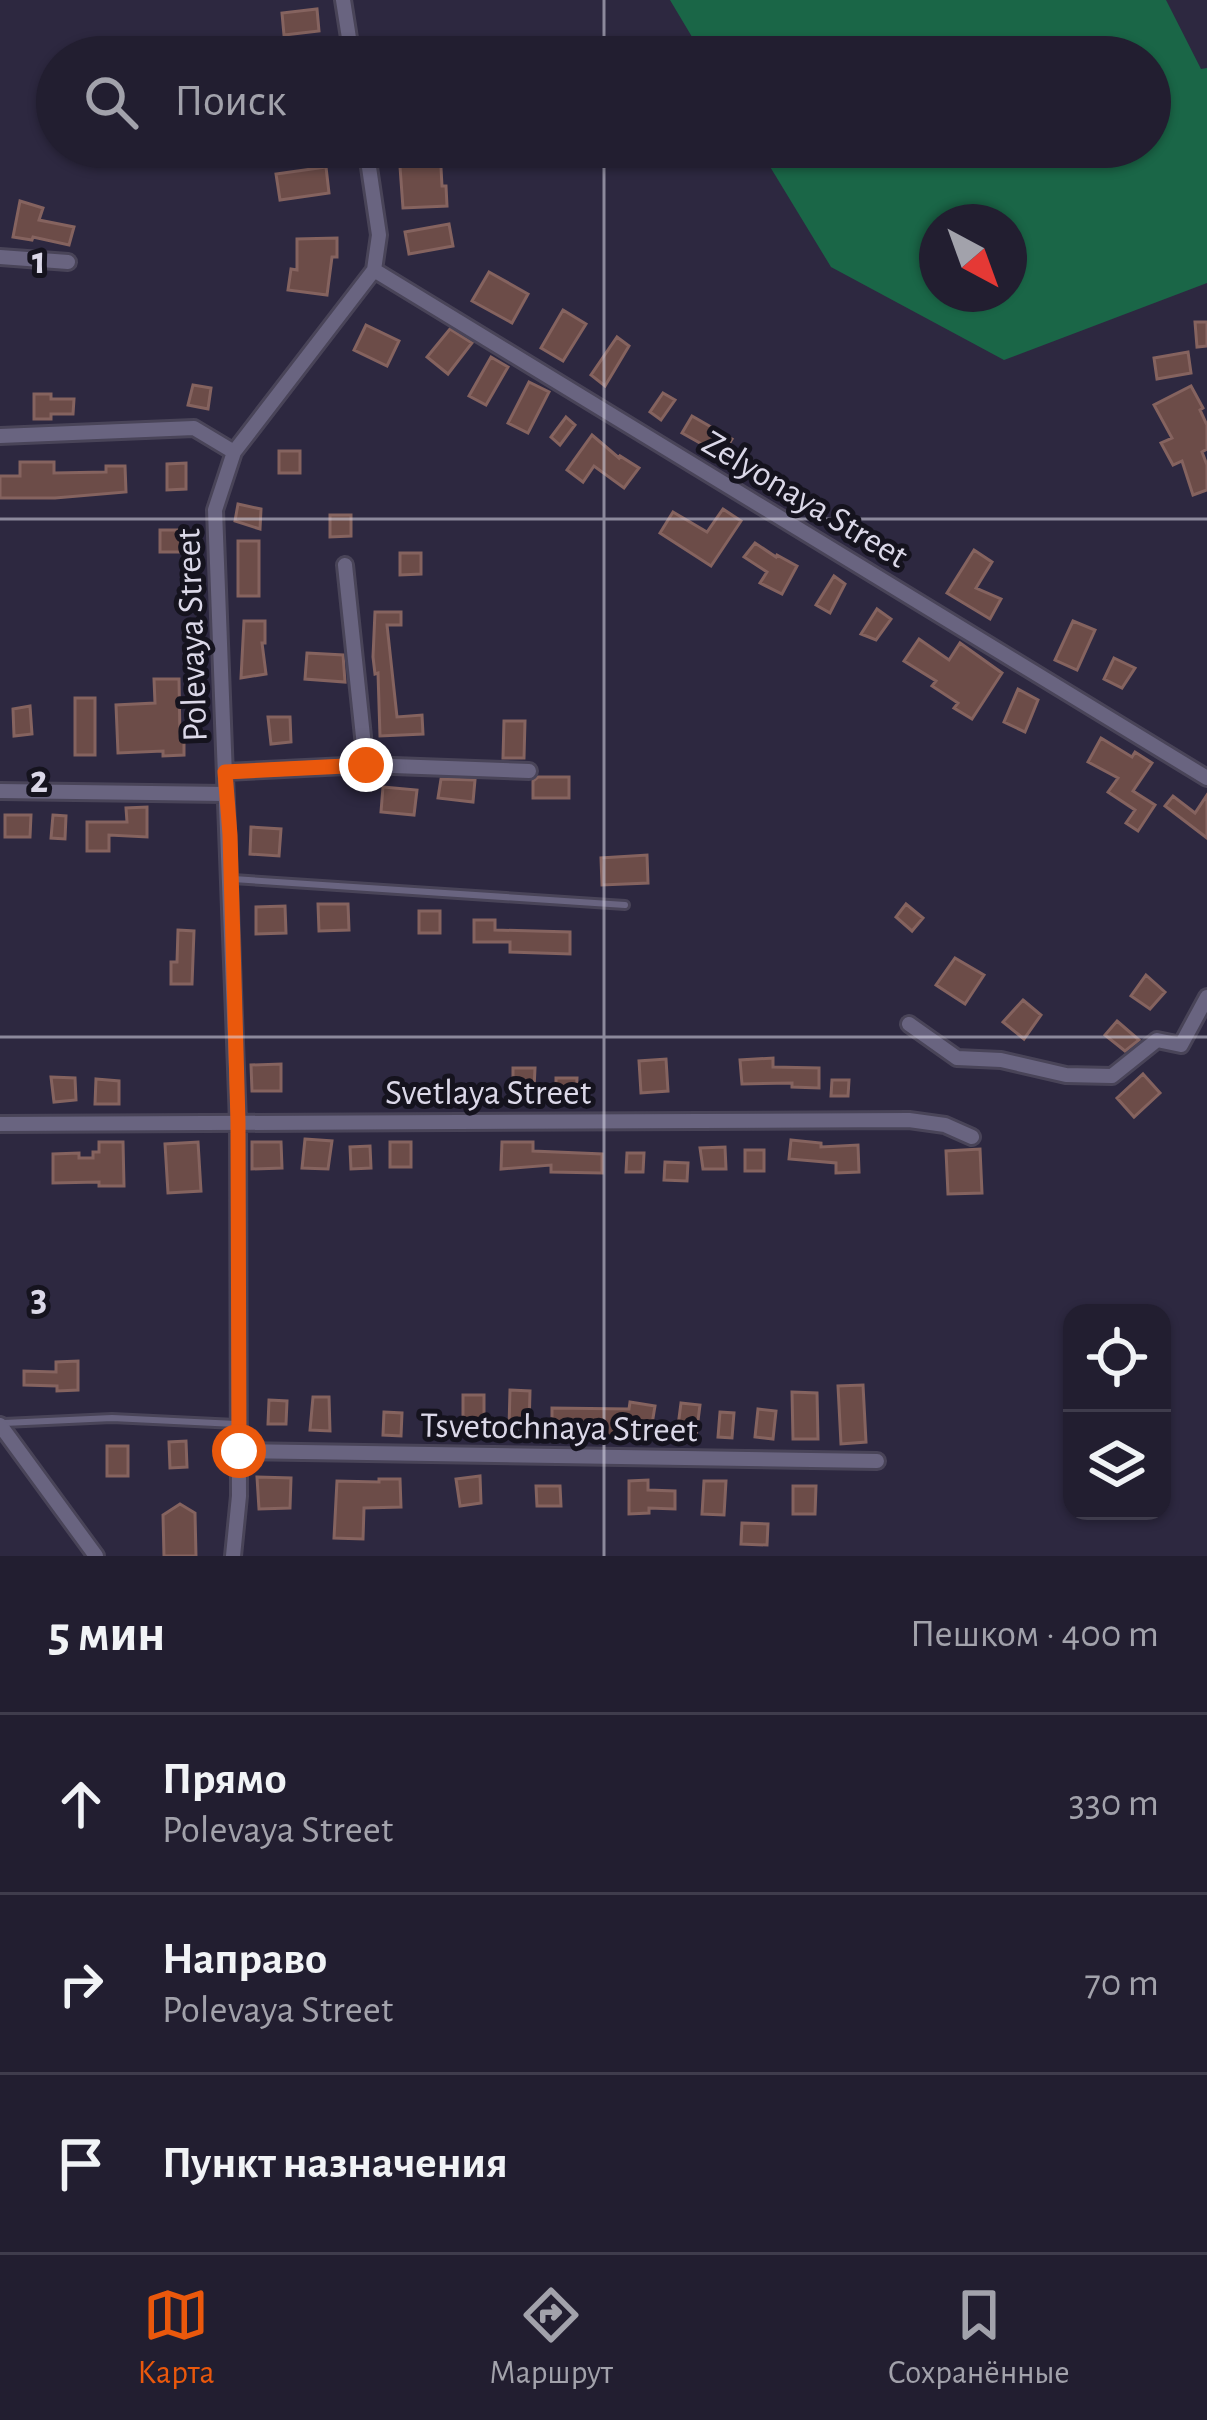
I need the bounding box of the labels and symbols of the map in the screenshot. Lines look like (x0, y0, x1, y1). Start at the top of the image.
north arrow (919, 204, 1027, 312)
text: 1 (32, 242, 46, 281)
street label: Zelyonaya Street (696, 424, 914, 575)
street label: Polevaya Street (170, 527, 214, 742)
route end (339, 738, 393, 792)
text: 2 (30, 761, 48, 800)
street label: Svetlaya Street (385, 1075, 592, 1111)
text: 3 (31, 1279, 47, 1318)
street label: Tsvetochnaya Street (420, 1408, 699, 1448)
route start (212, 1424, 266, 1478)

